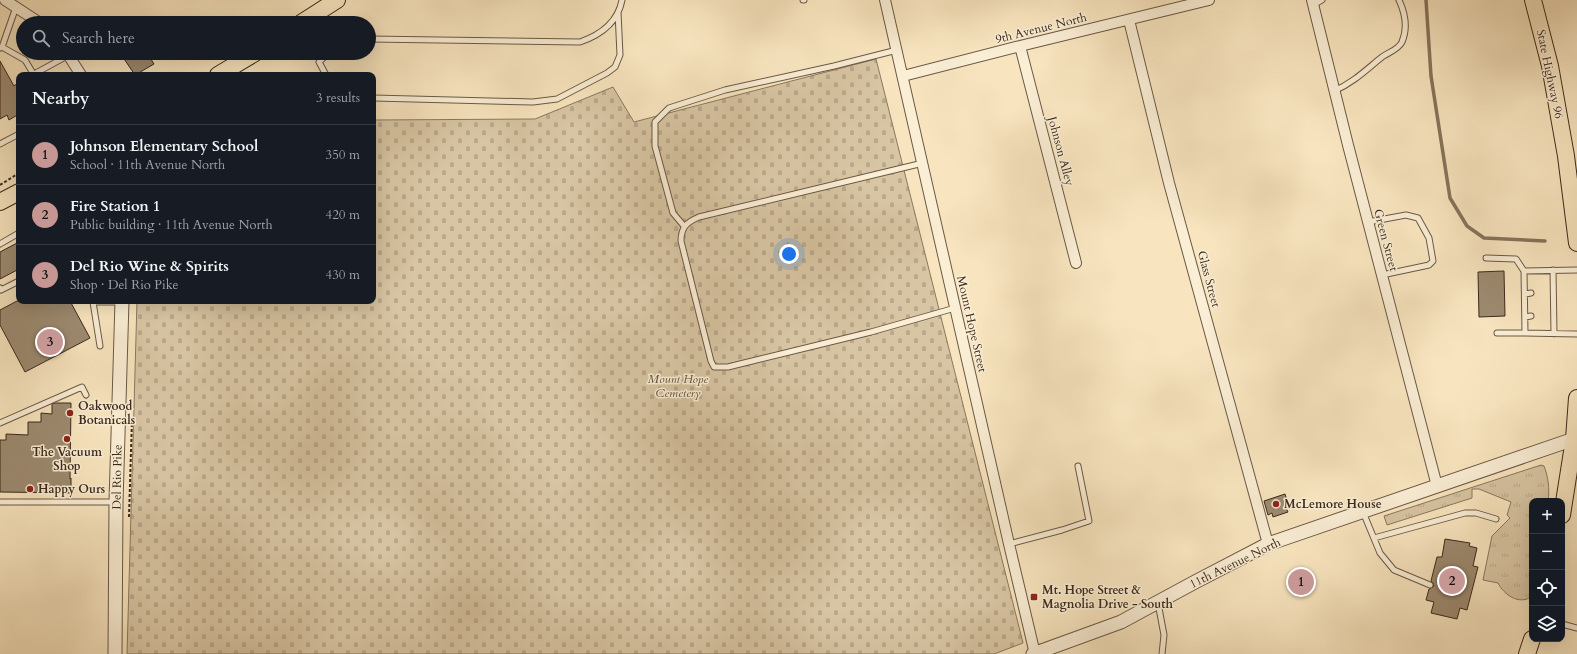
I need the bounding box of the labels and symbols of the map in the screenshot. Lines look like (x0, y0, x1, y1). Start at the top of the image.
street label: 9th Avenue North (994, 9, 1089, 47)
street label: State Highway 96 (1533, 28, 1567, 120)
street label: Johnson Alley (1044, 113, 1078, 188)
street label: Green Street (1370, 207, 1402, 273)
your location (779, 244, 799, 264)
street label: Glass Street (1194, 249, 1224, 309)
street label: Mount Hope Street (953, 274, 991, 374)
pin: 3 (37, 327, 63, 357)
park label: Mount Hope Cemetery (648, 371, 709, 401)
place label: Oakwood Botanicals (78, 398, 135, 428)
marker: Oakwood Botanicals (65, 408, 75, 418)
marker: The Vacuum Shop (62, 434, 72, 444)
place label: The Vacuum Shop (32, 444, 103, 474)
street label: Del Rio Pike (108, 444, 126, 510)
place label: Happy Ours (38, 481, 105, 497)
marker: Happy Ours (25, 484, 35, 494)
place label: McLemore House (1284, 496, 1382, 512)
marker: McLemore House (1271, 499, 1281, 509)
street label: 11th Avenue North (1187, 534, 1284, 592)
pin: 2 (1439, 566, 1465, 596)
pin: 1 (1288, 567, 1314, 597)
place label: Mt. Hope Street & Magnolia Drive - South (1042, 582, 1174, 612)
marker: Mt. Hope Street & Magnolia Drive - South (1029, 592, 1039, 602)

